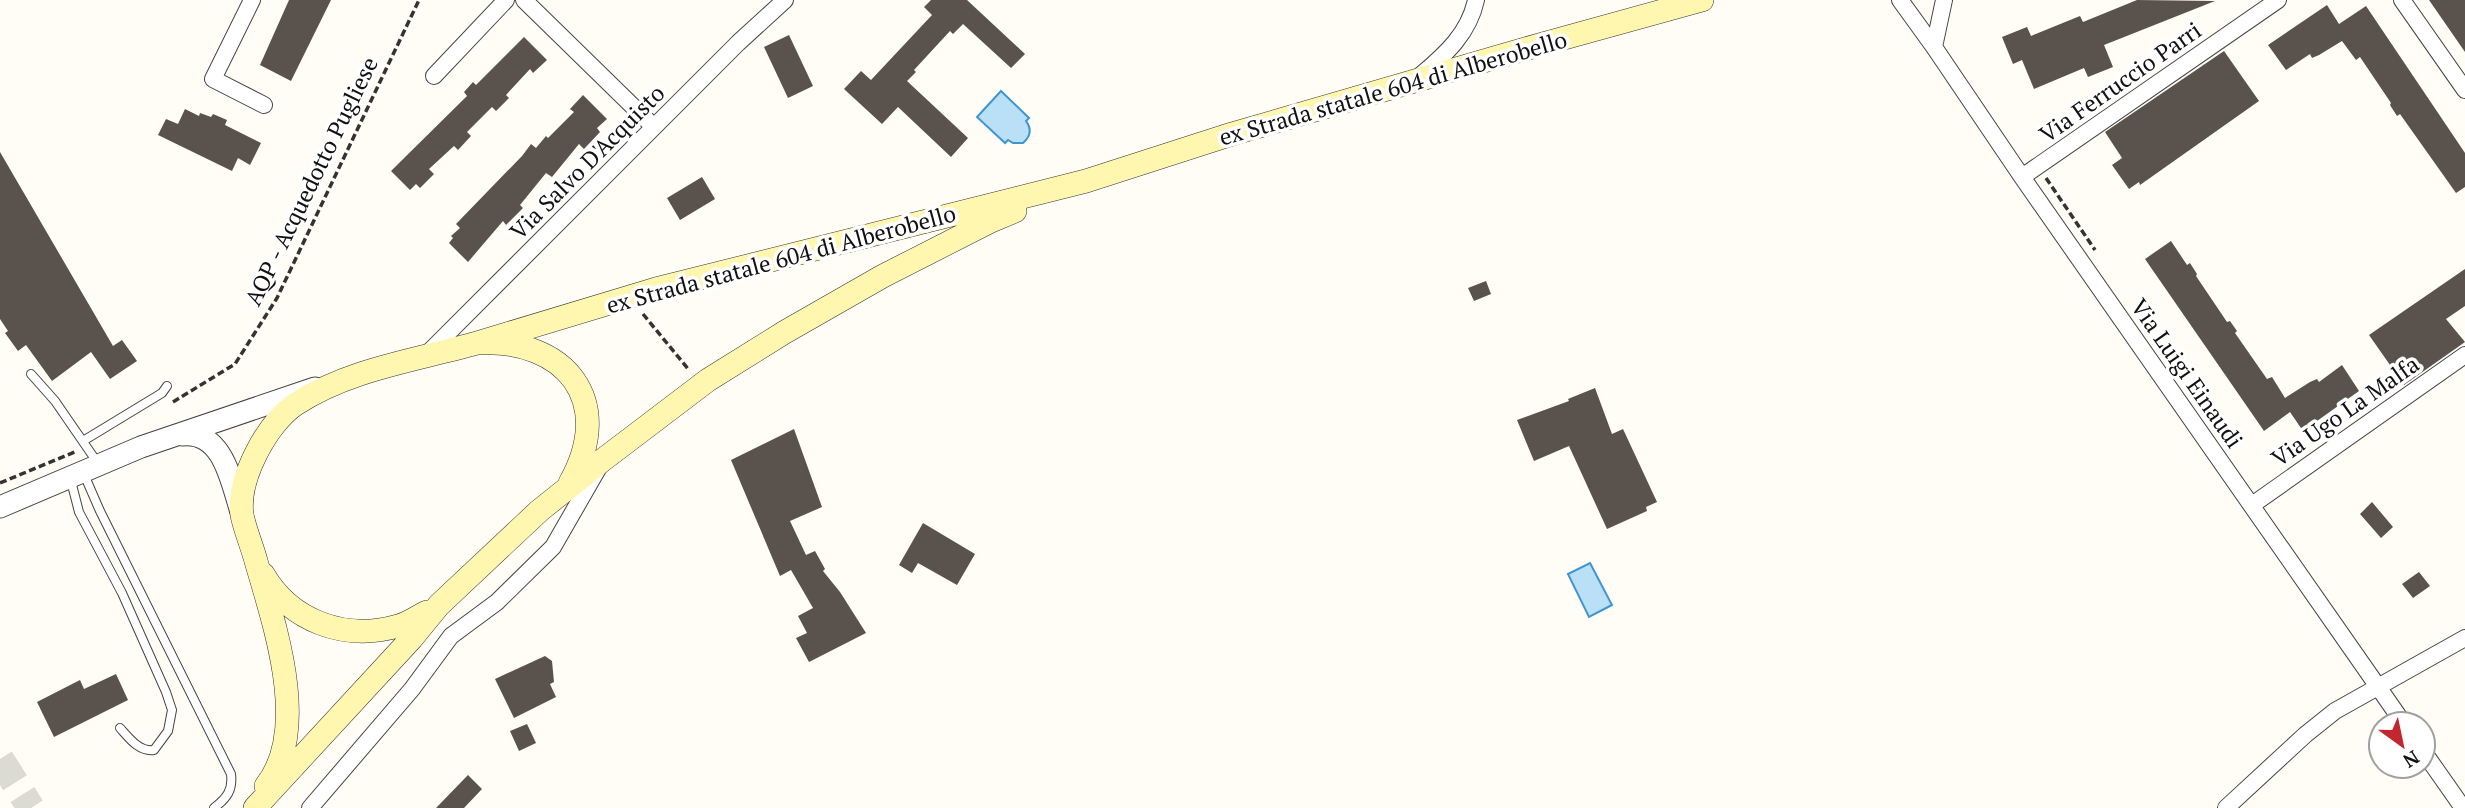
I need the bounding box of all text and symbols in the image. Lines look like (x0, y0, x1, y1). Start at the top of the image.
street label: Via Ferruccio Parri (2033, 14, 2207, 149)
street label: ex Strada statale 604 di Alberobello (1215, 23, 1571, 153)
street label: AQP - Acquedotto Pugliese (237, 52, 385, 310)
street label: Via Salvo D'Acquisto (503, 78, 671, 246)
street label: ex Strada statale 604 di Alberobello (603, 197, 959, 321)
street label: Via Luigi Einaudi (2124, 292, 2250, 454)
street label: Via Ugo La Malfa (2265, 348, 2425, 473)
north arrow (2367, 710, 2437, 780)
text: N (2398, 745, 2424, 774)

